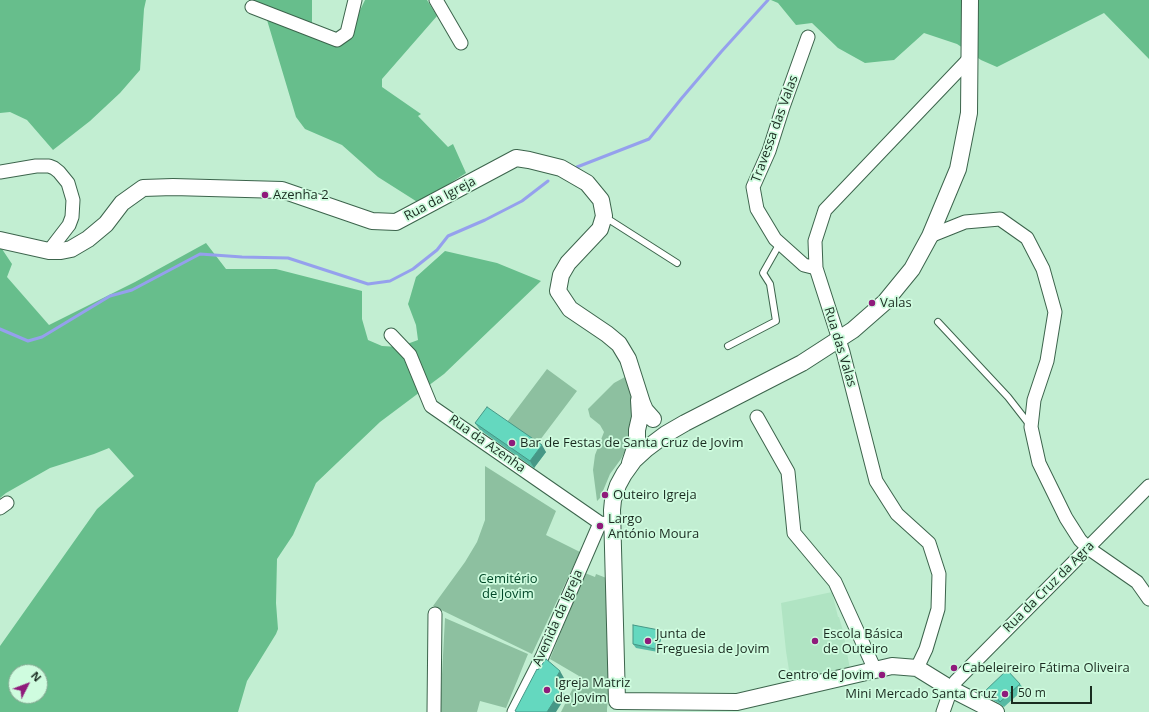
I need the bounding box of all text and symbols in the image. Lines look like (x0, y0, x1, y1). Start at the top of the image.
street label: Travessa das Valas (748, 73, 802, 185)
street label: Rua da Igreja (401, 174, 479, 224)
place label: Azenha 2 (273, 187, 329, 203)
marker: Azenha 2 (260, 190, 270, 200)
place label: Valas (880, 295, 912, 311)
marker: Valas (867, 298, 877, 308)
street label: Rua das Valas (820, 305, 860, 389)
street label: Rua da Azenha (446, 412, 528, 476)
place label: Bar de Festas de Santa Cruz de Jovim (520, 435, 743, 451)
marker: Bar de Festas de Santa Cruz de Jovim (507, 438, 517, 448)
place label: Outeiro Igreja (613, 487, 697, 503)
marker: Outeiro Igreja (600, 490, 610, 500)
place label: Largo António Moura (608, 511, 699, 542)
marker: Largo António Moura (595, 521, 605, 531)
street label: Rua da Cruz da Agra (1000, 538, 1098, 636)
street label: Avenida da Igreja (530, 567, 586, 669)
park label: Cemitério de Jovim (478, 571, 538, 602)
place label: Junta de Freguesia de Jovim (656, 626, 769, 657)
place label: Escola Básica de Outeiro (823, 626, 903, 657)
marker: Junta de Freguesia de Jovim (643, 636, 653, 646)
marker: Escola Básica de Outeiro (810, 636, 820, 646)
place label: Cabeleireiro Fátima Oliveira (962, 660, 1130, 676)
marker: Cabeleireiro Fátima Oliveira (949, 663, 959, 673)
north arrow (8, 664, 48, 704)
place label: Centro de Jovim (778, 667, 874, 683)
text: N (28, 668, 45, 685)
marker: Centro de Jovim (877, 670, 887, 680)
place label: Igreja Matriz de Jovim (555, 675, 630, 706)
scale bar (1013, 678, 1094, 704)
text: 50 m (1018, 684, 1046, 701)
marker: Igreja Matriz de Jovim (542, 685, 552, 695)
place label: Mini Mercado Santa Cruz (845, 686, 997, 702)
marker: Mini Mercado Santa Cruz (1000, 689, 1010, 699)

